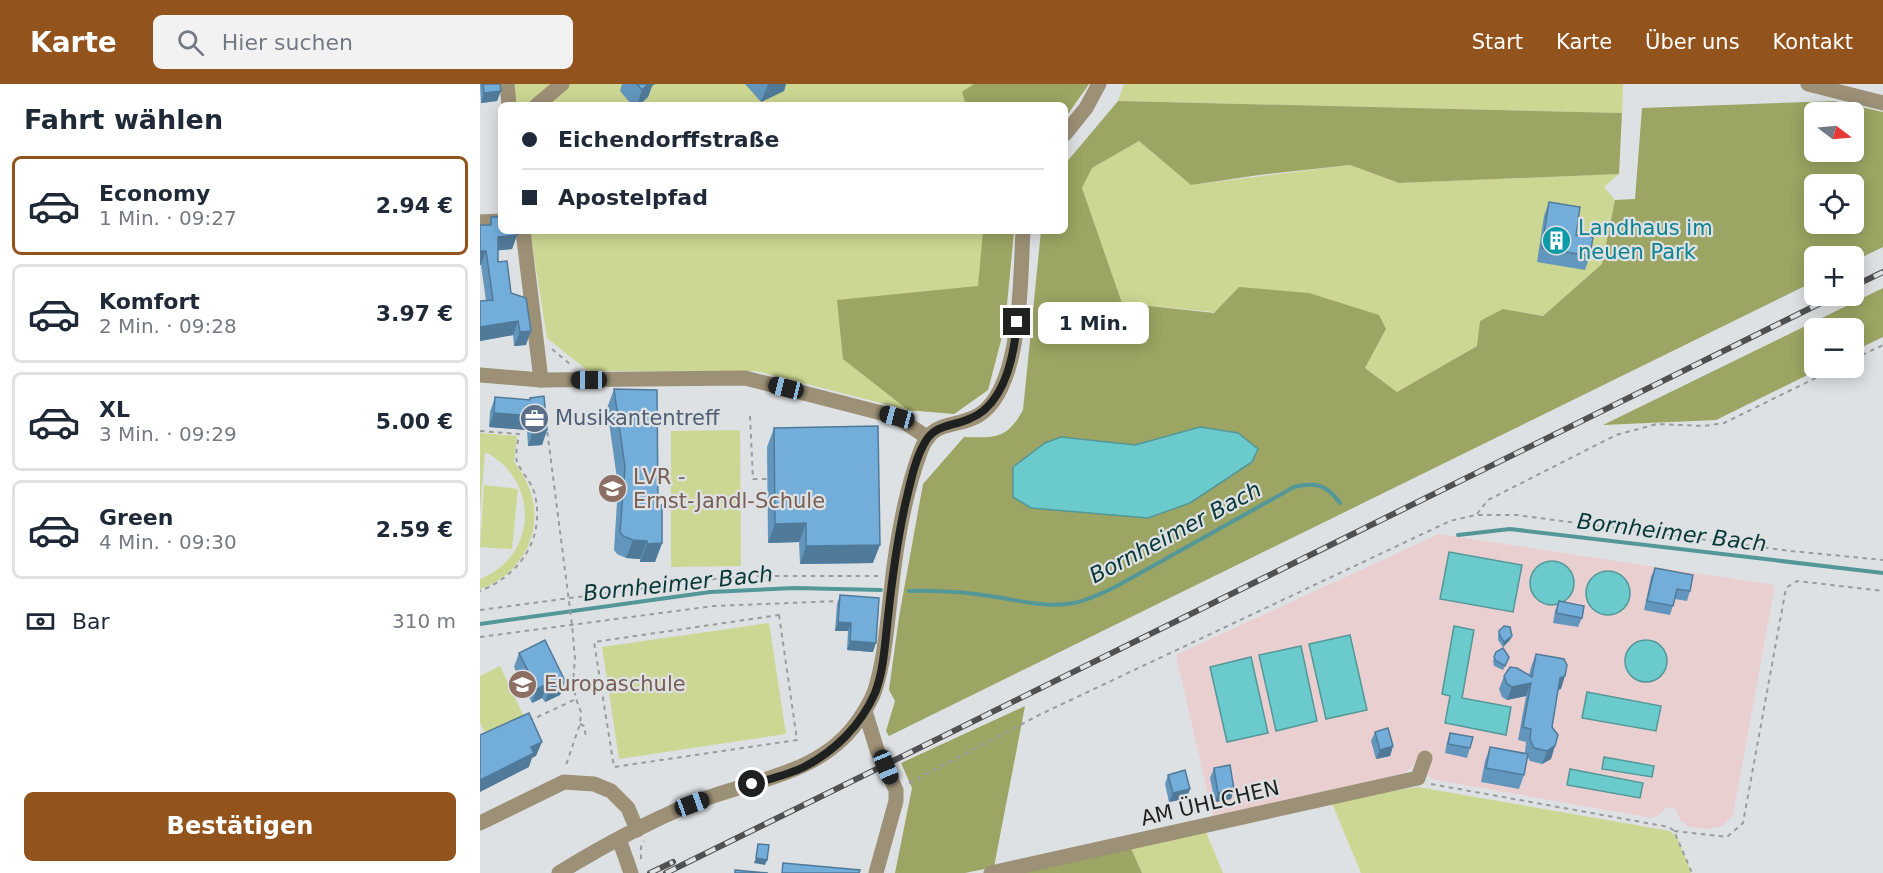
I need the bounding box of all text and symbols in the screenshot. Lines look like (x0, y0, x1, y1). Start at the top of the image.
search box (153, 15, 573, 69)
text: Karte (30, 26, 117, 59)
icon: search (174, 26, 207, 59)
text: Hier suchen (222, 30, 353, 55)
text: Start (1472, 30, 1523, 54)
text: Karte (1556, 30, 1612, 54)
text: Über uns (1645, 30, 1740, 54)
text: Kontakt (1773, 30, 1853, 54)
north arrow (1804, 102, 1864, 162)
map controls (1804, 102, 1864, 378)
text: Fahrt wählen (24, 104, 223, 135)
text: Eichendorffstraße (558, 127, 779, 152)
button: locate (1804, 174, 1864, 234)
icon: car (27, 179, 81, 233)
text: Economy (99, 181, 210, 206)
text: Apostelpfad (558, 185, 708, 210)
text: 2.94 € (376, 193, 453, 218)
text: 1 Min. · 09:27 (99, 206, 237, 230)
place label: Landhaus im neuen Park (1578, 216, 1713, 264)
building icon: Landhaus im neuen Park (1541, 224, 1573, 256)
button: + (1804, 246, 1864, 306)
icon: car (27, 287, 81, 341)
text: Komfort (99, 289, 200, 314)
text: 3.97 € (376, 301, 453, 326)
callout: 1 Min. (1038, 301, 1149, 343)
route end (1003, 308, 1030, 335)
text: 1 Min. (1059, 311, 1128, 335)
text: 2 Min. · 09:28 (99, 314, 237, 338)
button: − (1804, 318, 1864, 378)
car (571, 371, 607, 389)
car (766, 375, 806, 401)
icon: car (27, 395, 81, 449)
text: XL (99, 397, 130, 422)
office icon: Musikantentreff (518, 402, 550, 434)
car (877, 404, 917, 430)
place label: Musikantentreff (555, 406, 720, 430)
text: 5.00 € (376, 409, 453, 434)
text: 3 Min. · 09:29 (99, 422, 237, 446)
place label: LVR - Ernst-Jandl-Schule (633, 465, 825, 513)
school or university icon: LVR - Ernst-Jandl-Schule (596, 473, 628, 505)
water label: Bornheimer Bach (1085, 477, 1265, 588)
icon: car (27, 503, 81, 557)
text: Green (99, 505, 173, 530)
water label: Bornheimer Bach (1576, 508, 1768, 557)
text: 2.59 € (376, 517, 453, 542)
text: 4 Min. · 09:30 (99, 530, 237, 554)
water label: Bornheimer Bach (582, 561, 774, 606)
icon: cash (24, 605, 57, 638)
text: Bar (72, 609, 110, 634)
text: 310 m (392, 609, 456, 633)
school or university icon: Europaschule (507, 668, 539, 700)
place label: Europaschule (544, 672, 686, 696)
car (871, 747, 901, 787)
route start (738, 770, 765, 797)
street label: AM ÜHLCHEN (1138, 774, 1282, 831)
car (672, 789, 712, 819)
button: Bestätigen (24, 792, 456, 861)

